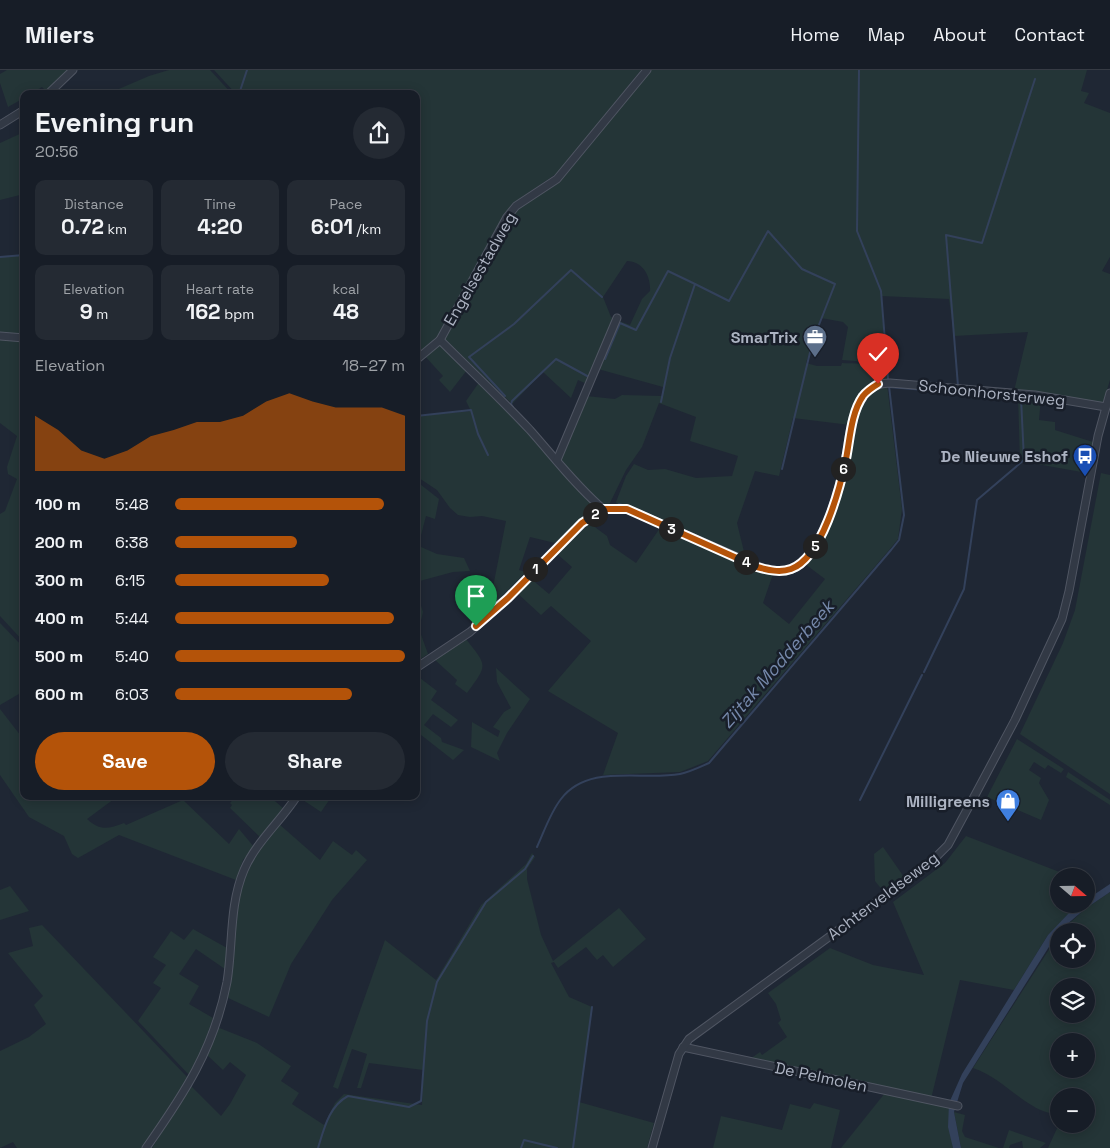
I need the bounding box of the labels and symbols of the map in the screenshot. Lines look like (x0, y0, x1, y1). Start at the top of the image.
street label: Engelsestadweg (439, 208, 521, 330)
office icon: SmarTrix (802, 324, 828, 358)
place label: SmarTrix (731, 327, 799, 348)
pin (857, 333, 899, 384)
street label: Schoonhorsterweg (918, 375, 1066, 411)
bus stop icon: De Nieuwe Eshof (1072, 443, 1098, 477)
place label: De Nieuwe Eshof (941, 446, 1068, 467)
pin: 6 (830, 456, 856, 482)
pin: 2 (582, 502, 608, 526)
pin: 3 (658, 516, 684, 542)
pin: 5 (802, 534, 828, 558)
pin: 4 (734, 550, 758, 574)
pin: 1 (522, 556, 548, 582)
pin (455, 575, 497, 626)
water label: Zijtak Modderbeek (715, 594, 840, 733)
shop icon: Milligreens (995, 788, 1021, 822)
place label: Milligreens (906, 791, 990, 812)
street label: Achterveldseweg (823, 847, 943, 945)
north arrow (1050, 868, 1095, 912)
street label: De Pelmolen (773, 1057, 869, 1097)

